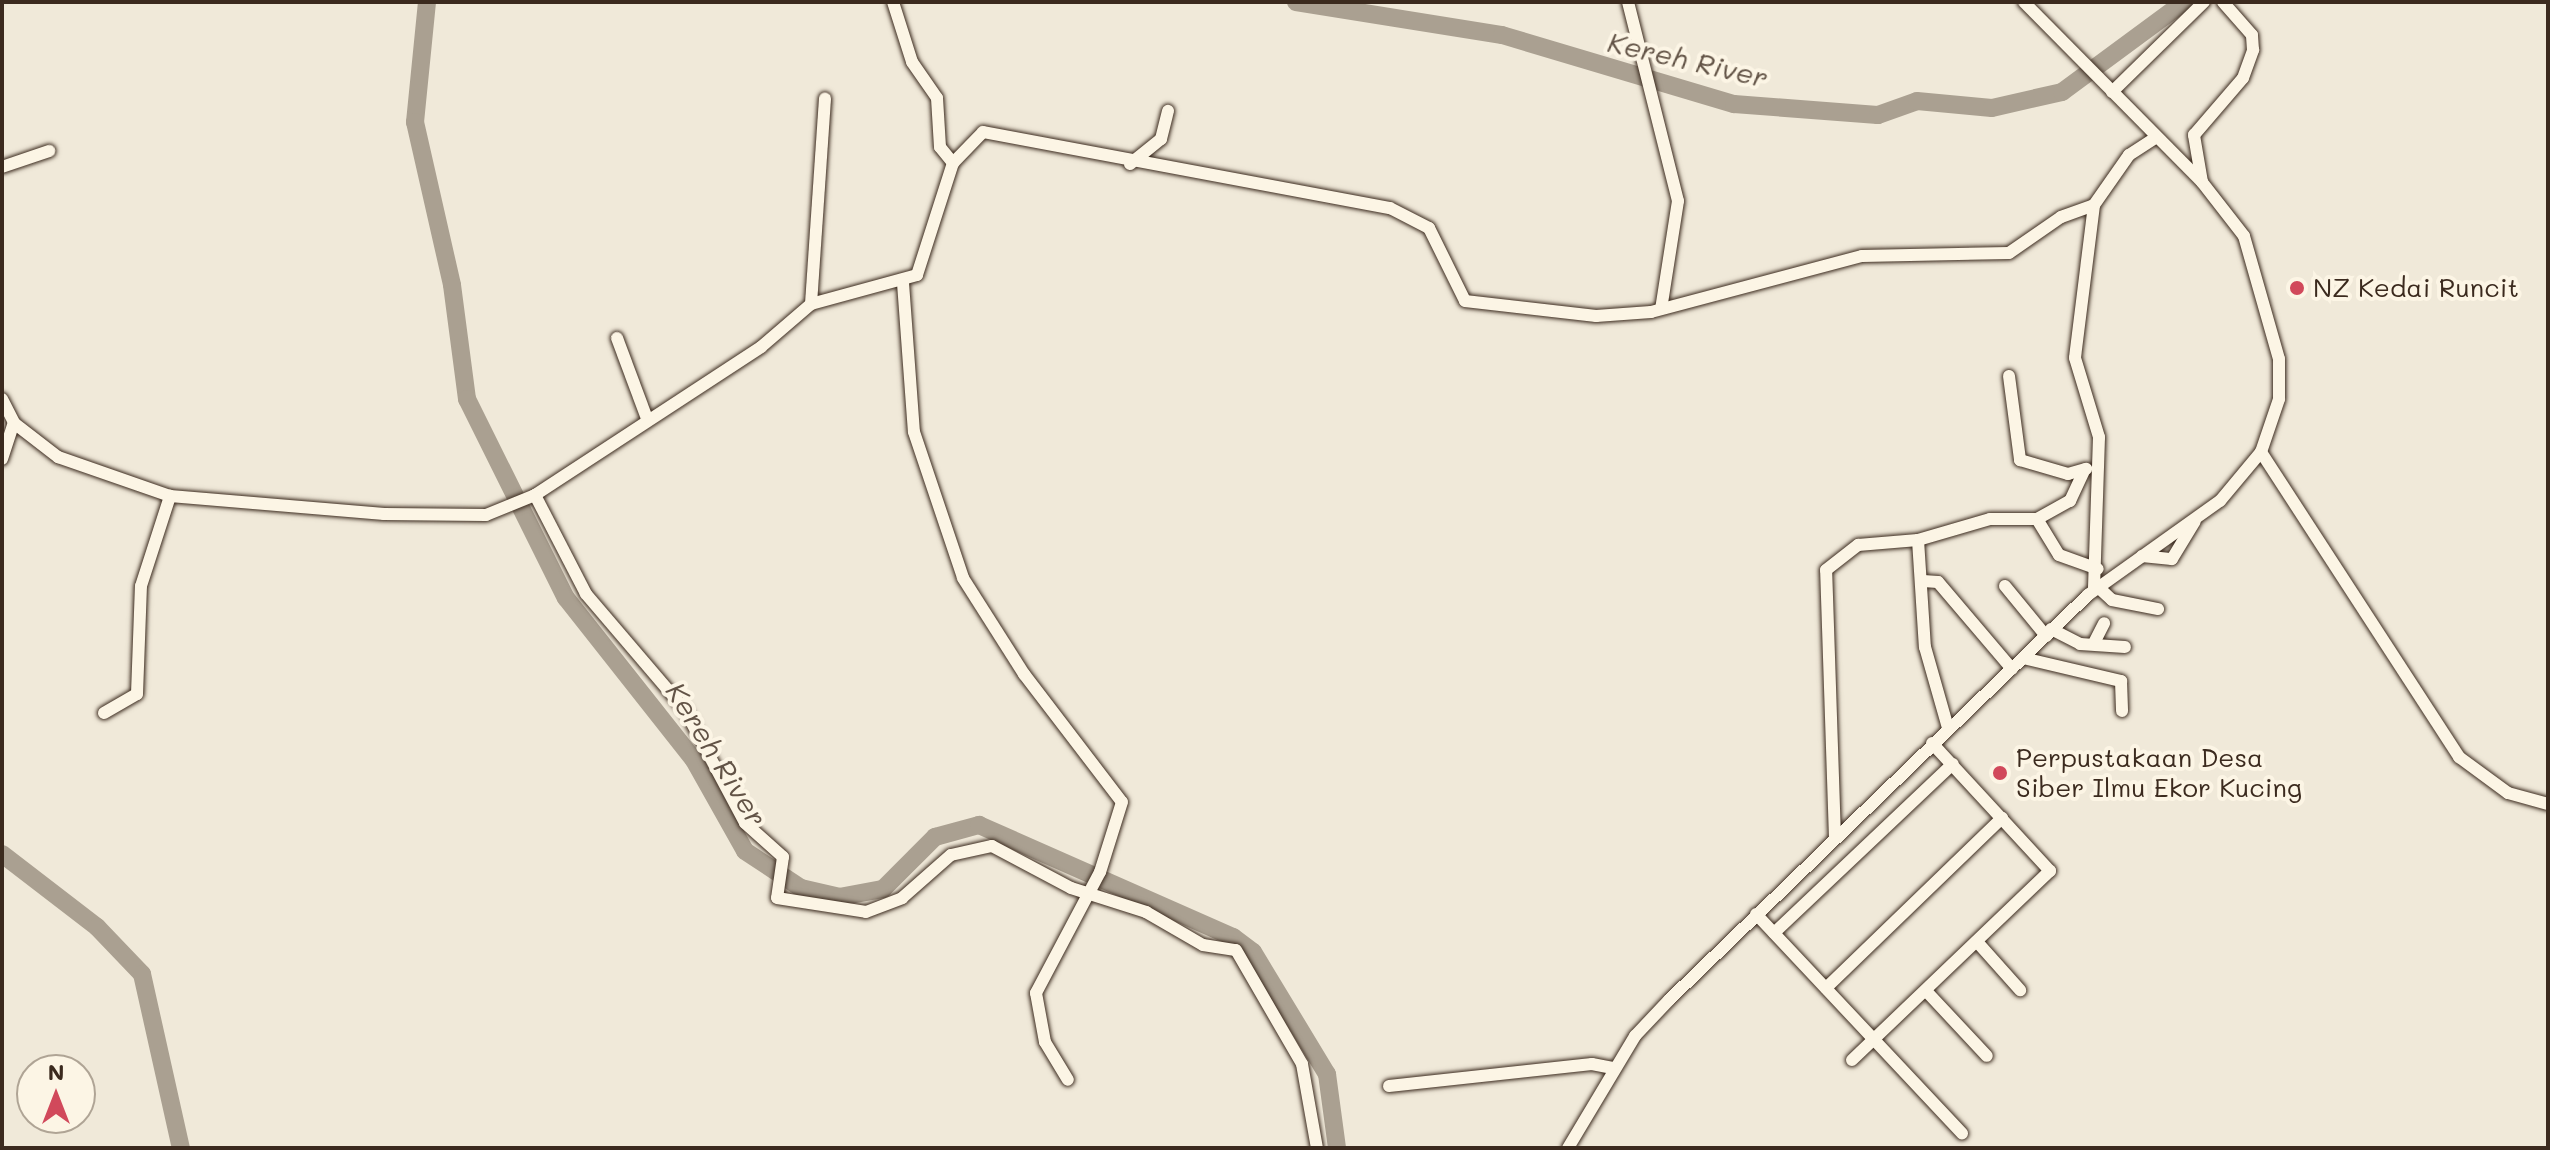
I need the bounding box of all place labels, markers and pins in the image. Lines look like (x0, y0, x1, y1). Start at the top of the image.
place label: NZ Kedai Runcit (2313, 272, 2519, 304)
marker: NZ Kedai Runcit (2288, 279, 2306, 297)
place label: Perpustakaan Desa Siber Ilmu Ekor Kucing (2016, 742, 2302, 804)
marker: Perpustakaan Desa Siber Ilmu Ekor Kucing (1991, 764, 2009, 782)

